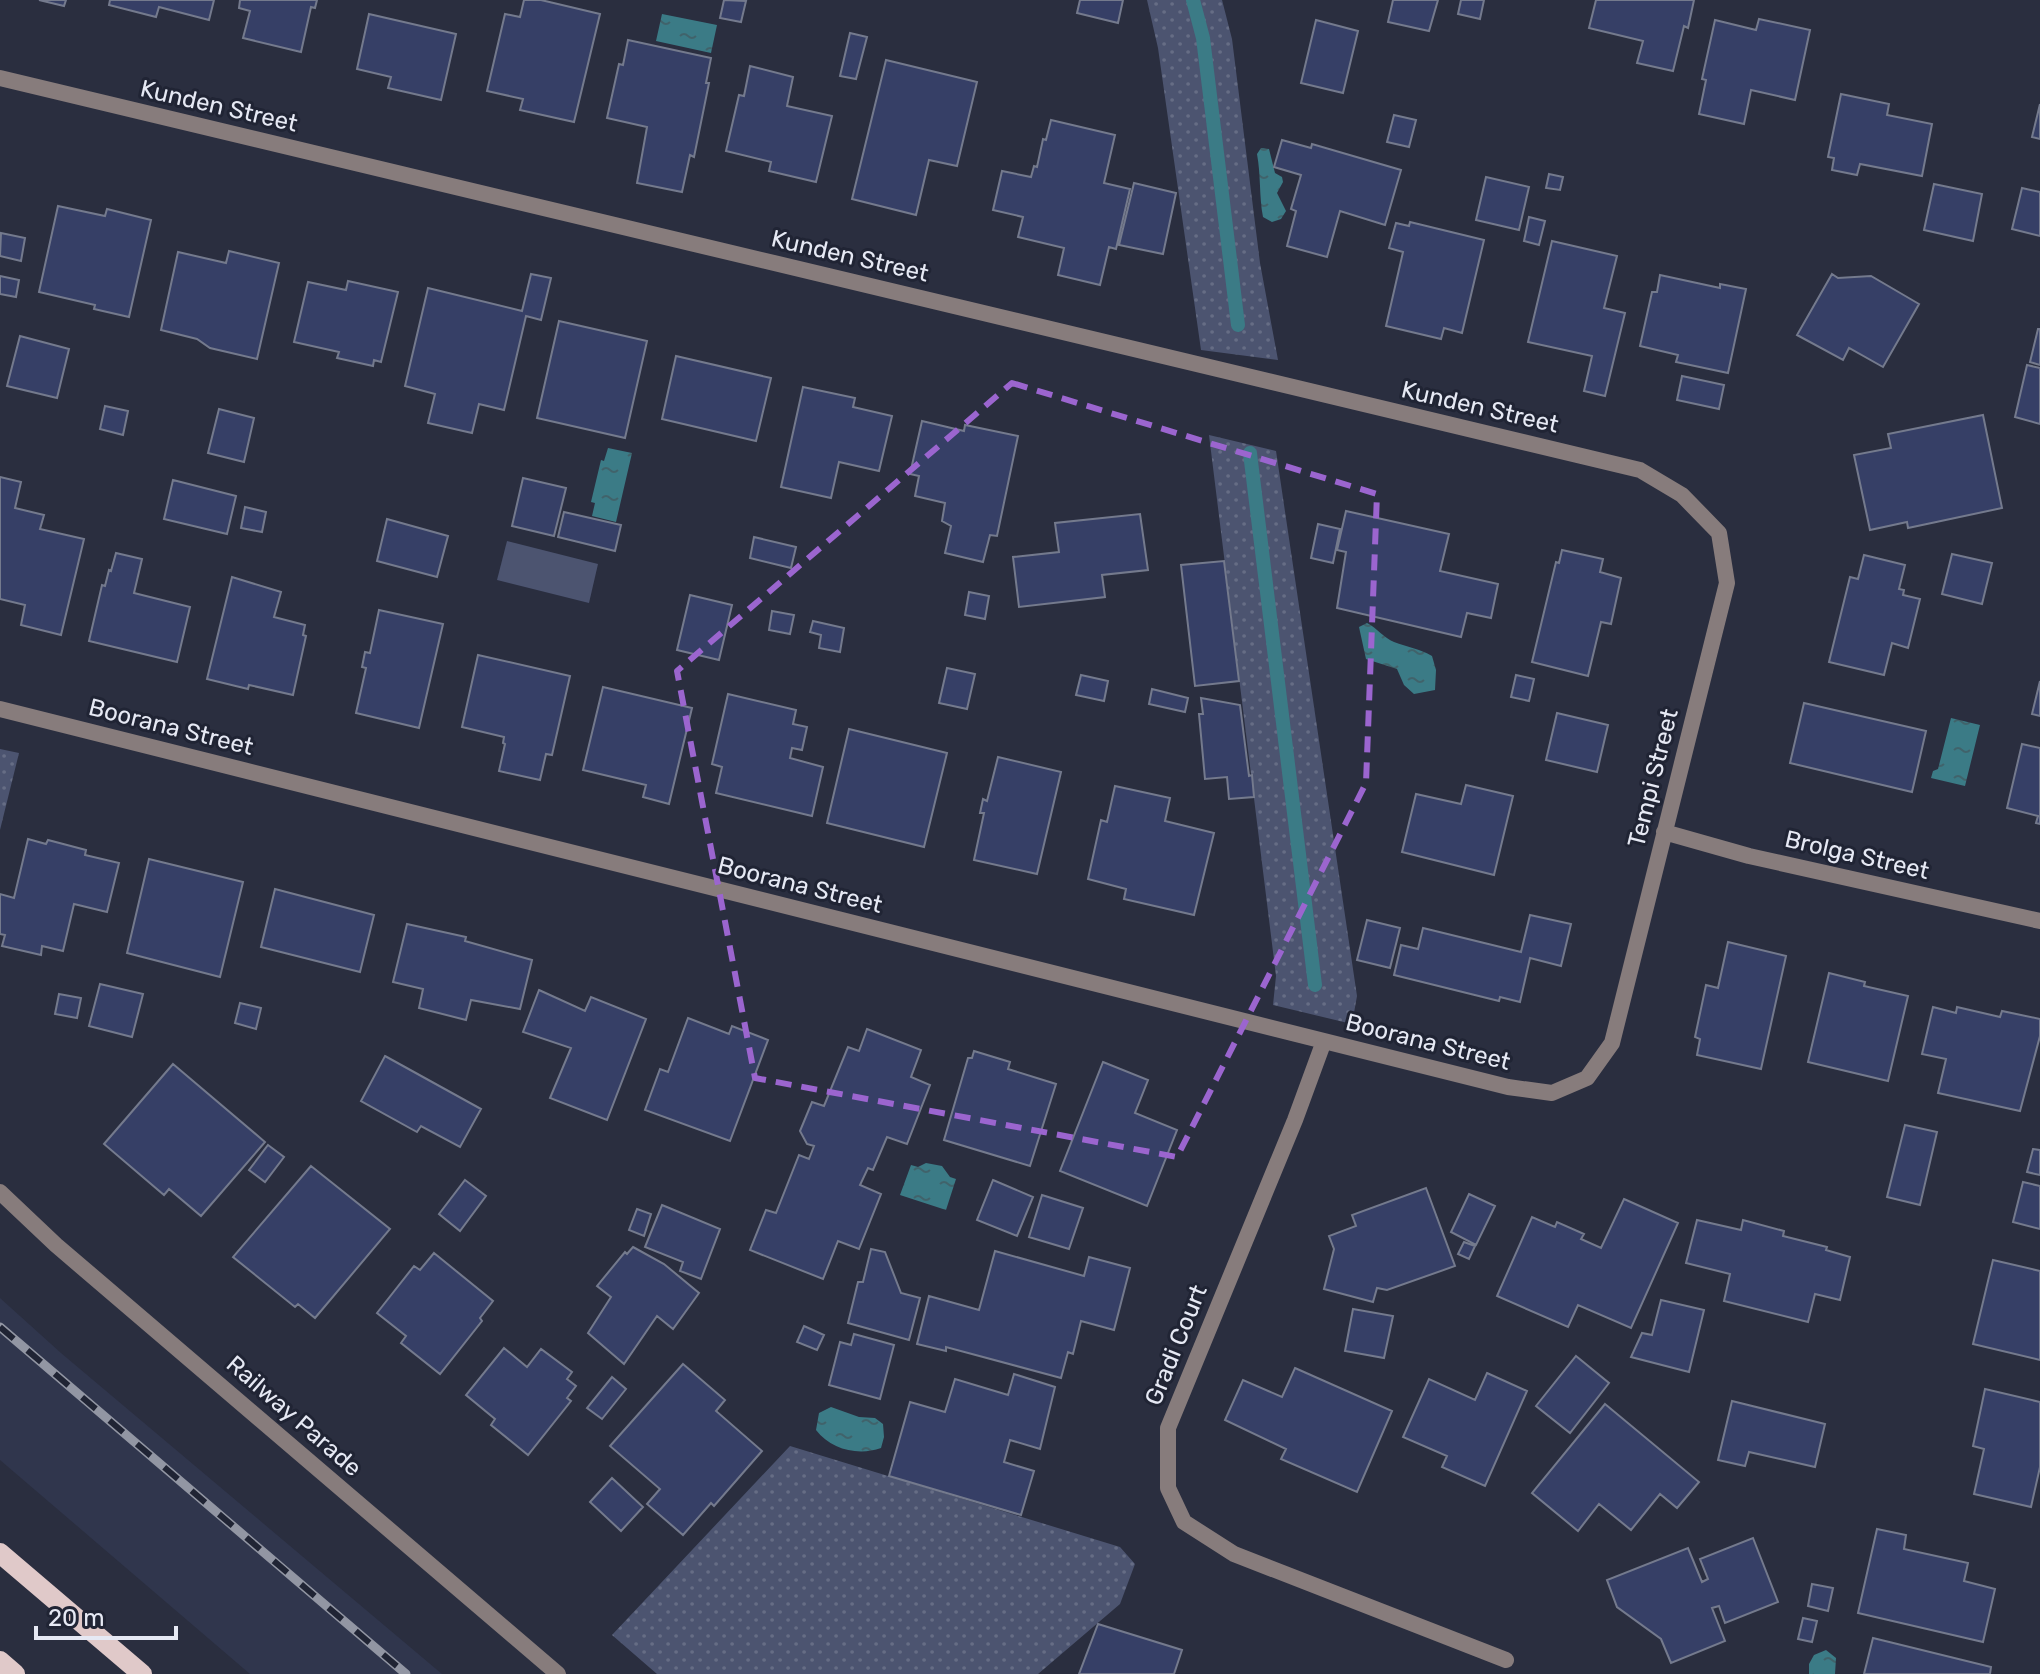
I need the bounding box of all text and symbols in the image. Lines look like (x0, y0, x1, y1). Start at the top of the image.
street label: Kunden Street (138, 74, 300, 138)
street label: Kunden Street (769, 224, 931, 288)
street label: Kunden Street (1399, 375, 1561, 439)
street label: Boorana Street (86, 693, 256, 761)
street label: Tempi Street (1622, 706, 1684, 850)
street label: Brolga Street (1782, 825, 1932, 885)
street label: Boorana Street (715, 851, 885, 919)
street label: Boorana Street (1343, 1008, 1513, 1076)
street label: Gradi Court (1139, 1281, 1213, 1409)
street label: Railway Parade (221, 1350, 367, 1482)
scale bar (36, 1590, 176, 1640)
text: 20 m (48, 1604, 105, 1632)

